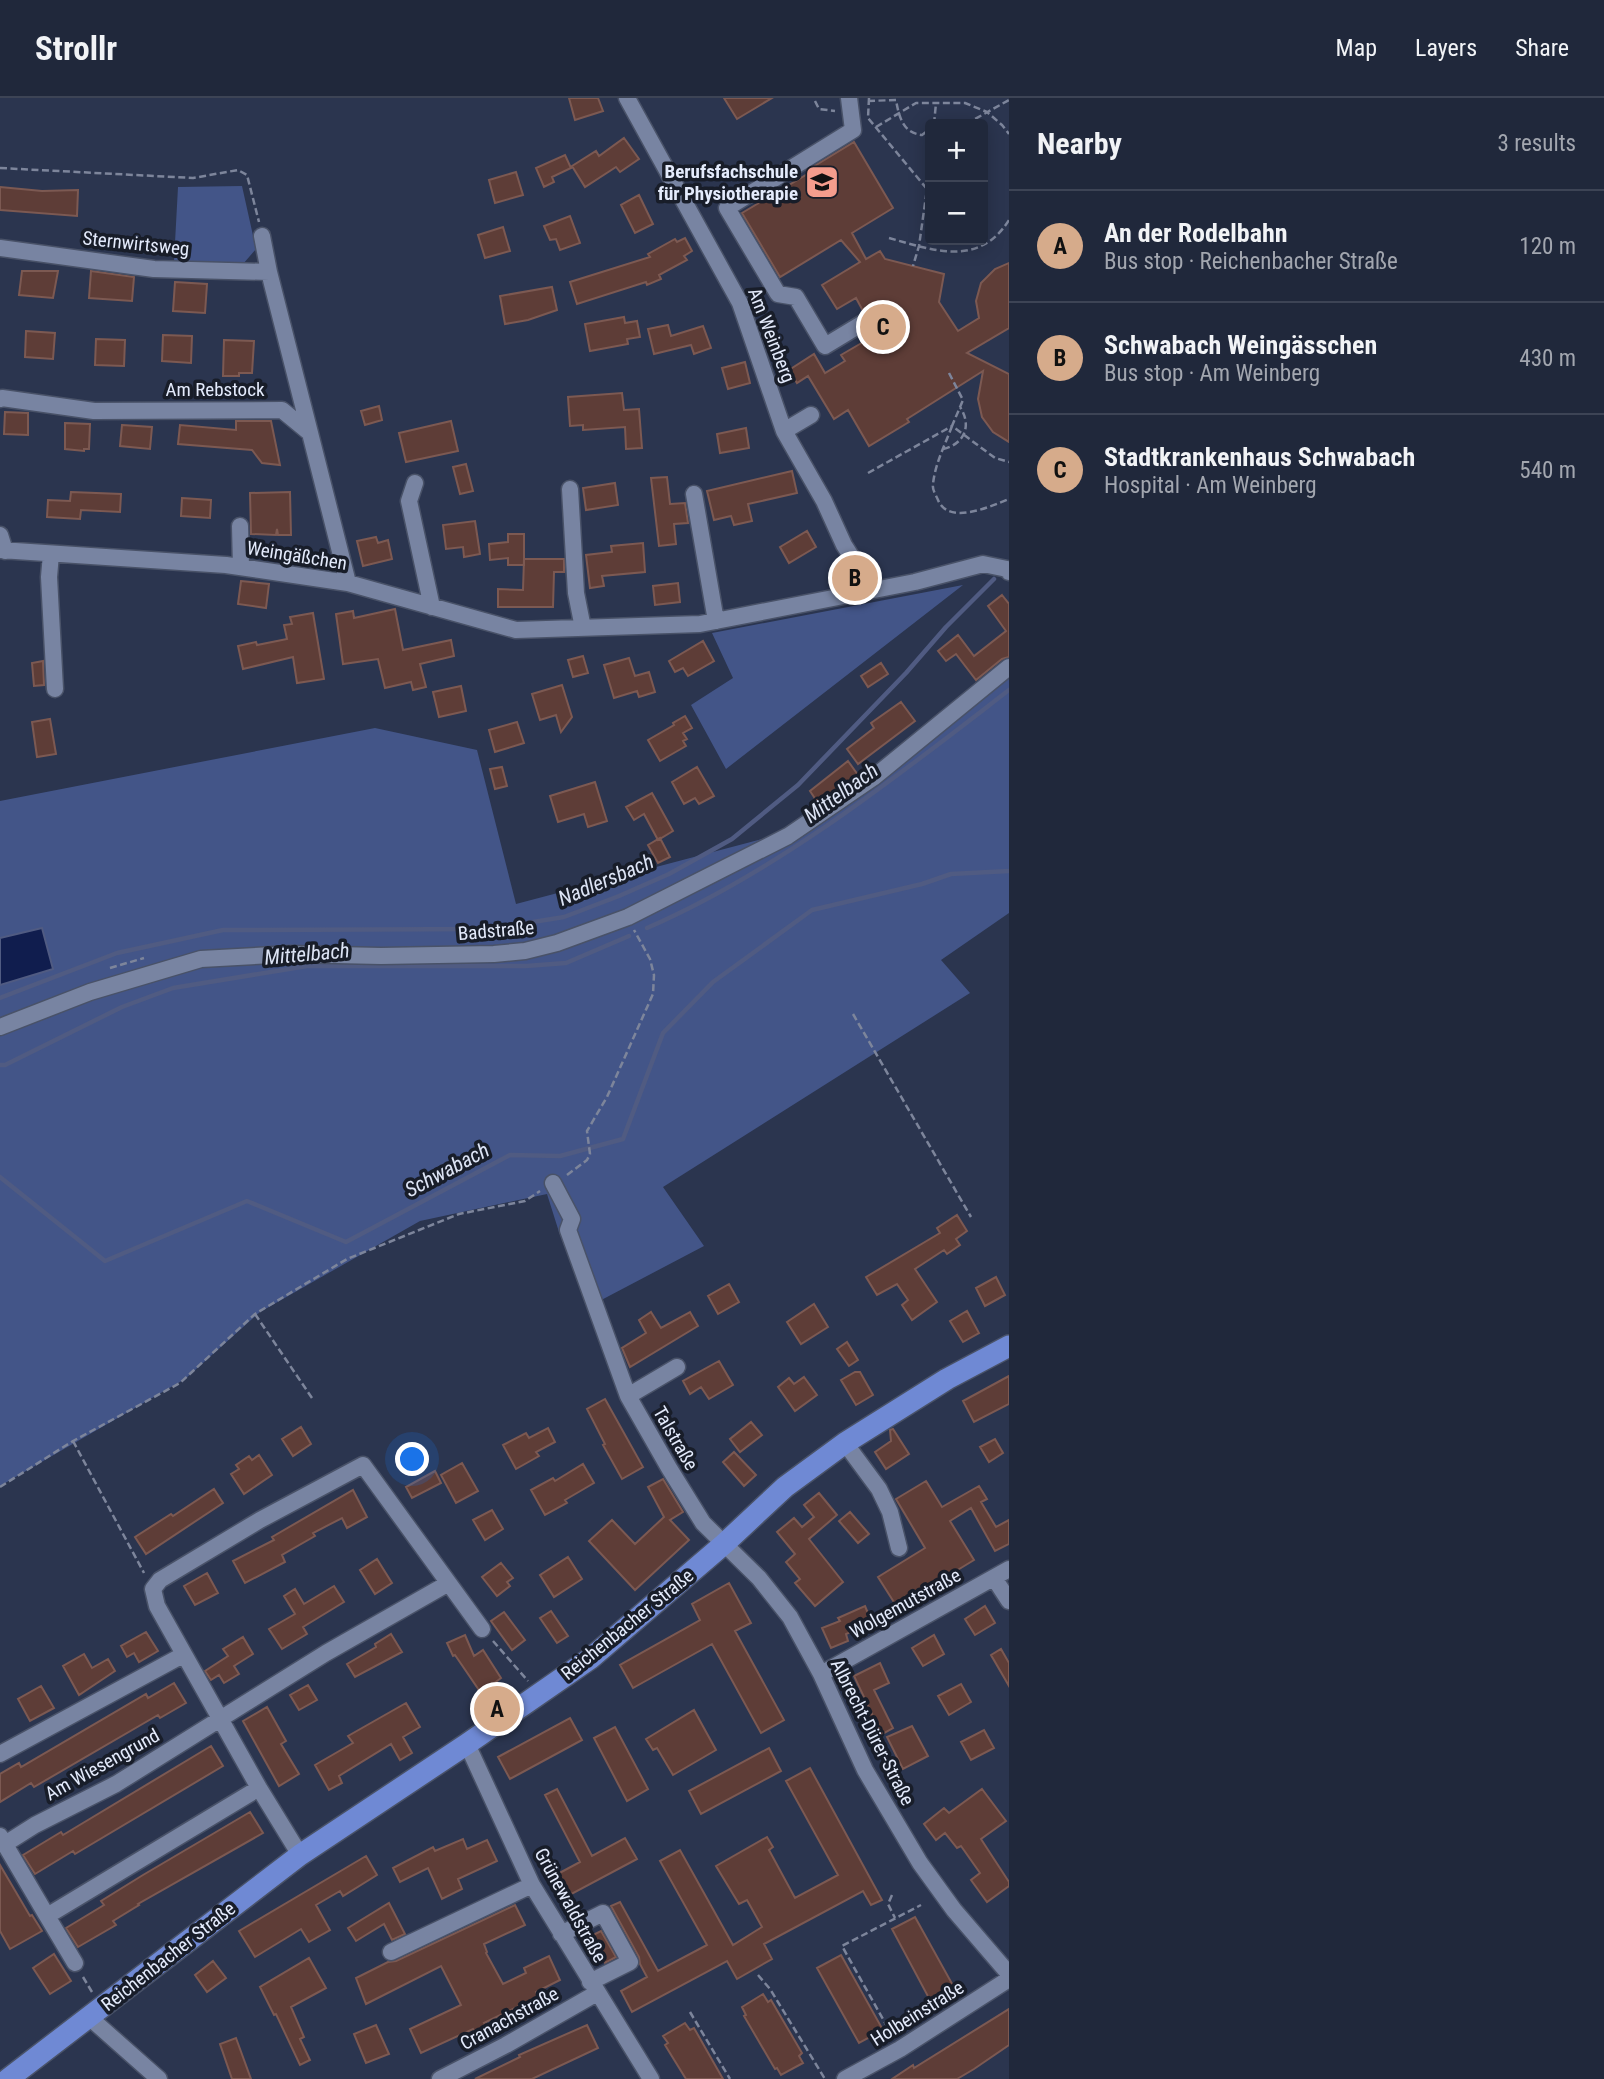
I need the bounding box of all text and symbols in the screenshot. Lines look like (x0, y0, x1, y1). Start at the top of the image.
text: Strollr (35, 29, 117, 68)
text: Map (1336, 34, 1377, 62)
text: Layers (1415, 34, 1477, 62)
text: Share (1515, 34, 1569, 62)
map controls (925, 119, 988, 245)
button: + (925, 119, 988, 182)
text: Nearby (1037, 126, 1122, 161)
text: 3 results (1498, 130, 1576, 157)
place label: Berufsfachschule für Physiotherapie (658, 160, 798, 205)
school or university icon: Berufsfachschule für Physiotherapie (803, 163, 841, 201)
button: − (925, 182, 988, 245)
text: An der Rodelbahn (1104, 218, 1288, 248)
street label: Sternwirtsweg (81, 226, 190, 261)
text: A (1053, 233, 1067, 260)
text: 120 m (1519, 233, 1576, 260)
text: Bus stop · Reichenbacher Straße (1104, 248, 1398, 275)
street label: Am Weinberg (743, 285, 800, 386)
pin: C (860, 301, 906, 353)
text: Schwabach Weingässchen (1104, 330, 1377, 360)
text: B (1054, 345, 1066, 372)
text: 430 m (1519, 345, 1576, 372)
text: Bus stop · Am Weinberg (1104, 360, 1320, 387)
street label: Am Rebstock (166, 378, 265, 401)
text: Stadtkrankenhaus Schwabach (1104, 442, 1415, 472)
text: C (1053, 457, 1067, 484)
text: 540 m (1519, 457, 1576, 484)
text: Hospital · Am Weinberg (1104, 472, 1317, 499)
street label: Weingäßchen (245, 536, 349, 575)
pin: B (832, 552, 878, 604)
water label: Mittelbach (799, 758, 883, 828)
water label: Nadlersbach (555, 849, 657, 911)
street label: Badstraße (457, 916, 535, 945)
water label: Mittelbach (263, 938, 351, 970)
water label: Schwabach (401, 1138, 493, 1202)
street label: Talstraße (648, 1402, 703, 1474)
your location (395, 1442, 429, 1476)
street label: Wolgemutstraße (846, 1563, 965, 1643)
street label: Reichenbacher Straße (556, 1564, 698, 1685)
street label: Albrecht-Dürer-Straße (826, 1655, 919, 1809)
pin: A (474, 1683, 520, 1735)
street label: Am Wiesengrund (41, 1724, 163, 1805)
street label: Grünewaldstraße (530, 1844, 611, 1967)
street label: Reichenbacher Straße (97, 1897, 240, 2016)
street label: Holbeinstraße (867, 1976, 968, 2051)
street label: Cranachstraße (456, 1982, 563, 2055)

